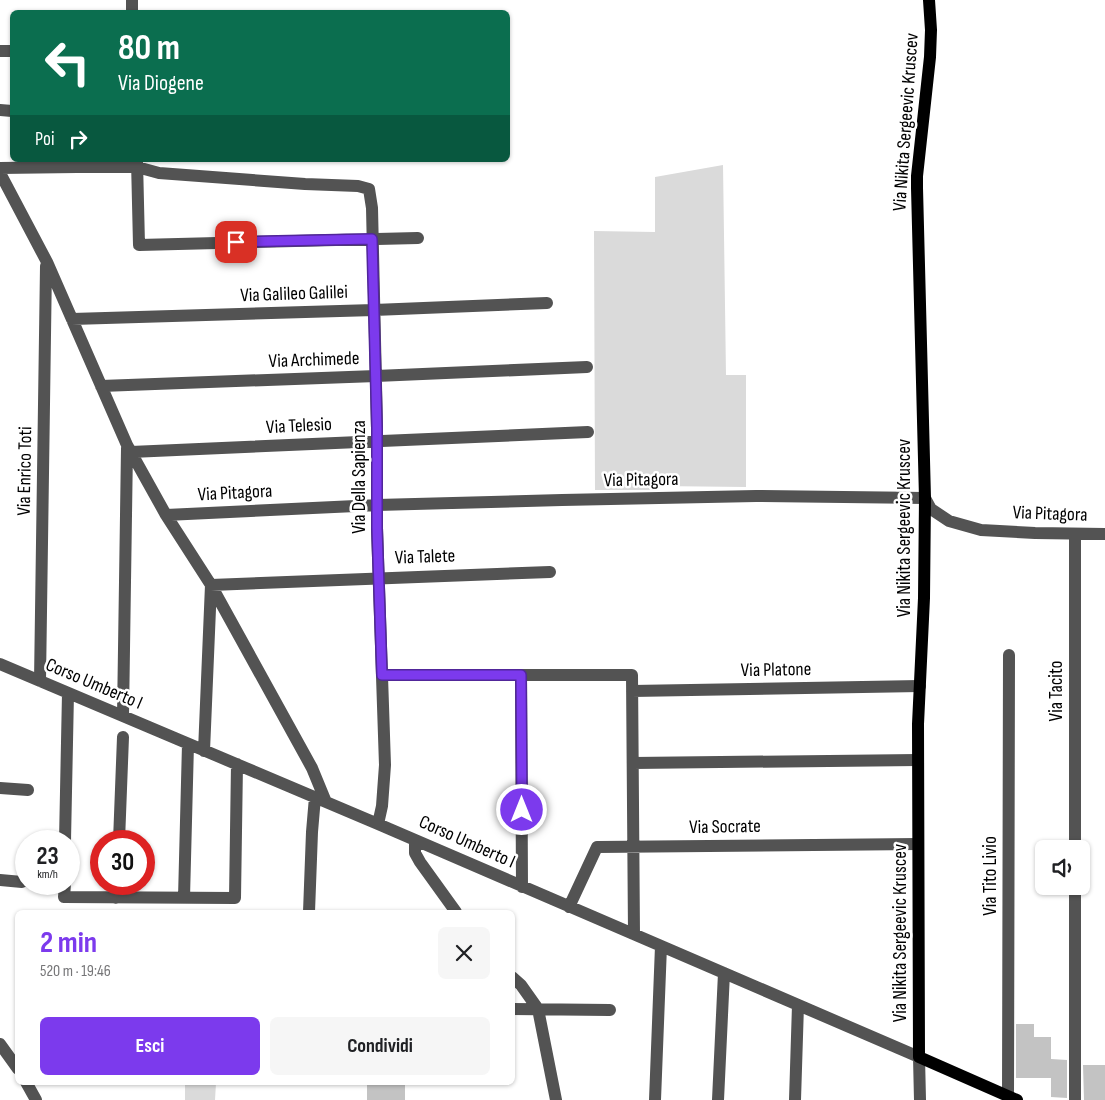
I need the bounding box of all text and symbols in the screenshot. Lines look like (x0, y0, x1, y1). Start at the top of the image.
text: 80 m (118, 27, 180, 70)
icon: left (35, 30, 100, 95)
street label: Via Nikita Sergeevic Kruscev (888, 32, 924, 212)
text: Via Diogene (118, 70, 204, 97)
icon: right (64, 125, 92, 153)
text: Poi (35, 128, 54, 151)
pin (215, 221, 257, 263)
icon: arrive (222, 228, 250, 256)
street label: Via Galileo Galilei (240, 281, 348, 307)
street label: Via Archimede (268, 347, 360, 373)
street label: Via Telesio (265, 413, 333, 439)
street label: Via Della Sapienza (348, 420, 371, 534)
street label: Via Enrico Toti (13, 426, 37, 516)
street label: Via Nikita Sergeevic Kruscev (893, 439, 916, 617)
street label: Via Pitagora (603, 468, 679, 492)
street label: Via Pitagora (197, 480, 273, 506)
street label: Via Pitagora (1012, 501, 1088, 527)
street label: Via Talete (394, 544, 456, 570)
street label: Corso Umberto I (42, 653, 146, 715)
street label: Via Platone (741, 658, 811, 682)
street label: Via Tacito (1045, 661, 1068, 721)
position arrow (495, 783, 547, 835)
street label: Corso Umberto I (415, 811, 519, 873)
street label: Via Socrate (689, 815, 761, 839)
speed limit sign: 30 (90, 830, 155, 895)
street label: Via Tito Livio (979, 836, 1002, 916)
map controls (1035, 840, 1090, 895)
button: sound (1035, 840, 1090, 895)
text: 23 (36, 841, 59, 872)
street label: Via Nikita Sergeevic Kruscev (889, 844, 912, 1022)
text: km/h (37, 867, 58, 882)
text: 2 min (40, 925, 97, 961)
button: close (438, 927, 490, 979)
text: 520 m · 19:46 (40, 962, 111, 981)
button: Esci (40, 1017, 260, 1075)
button: Condividi (270, 1017, 490, 1075)

